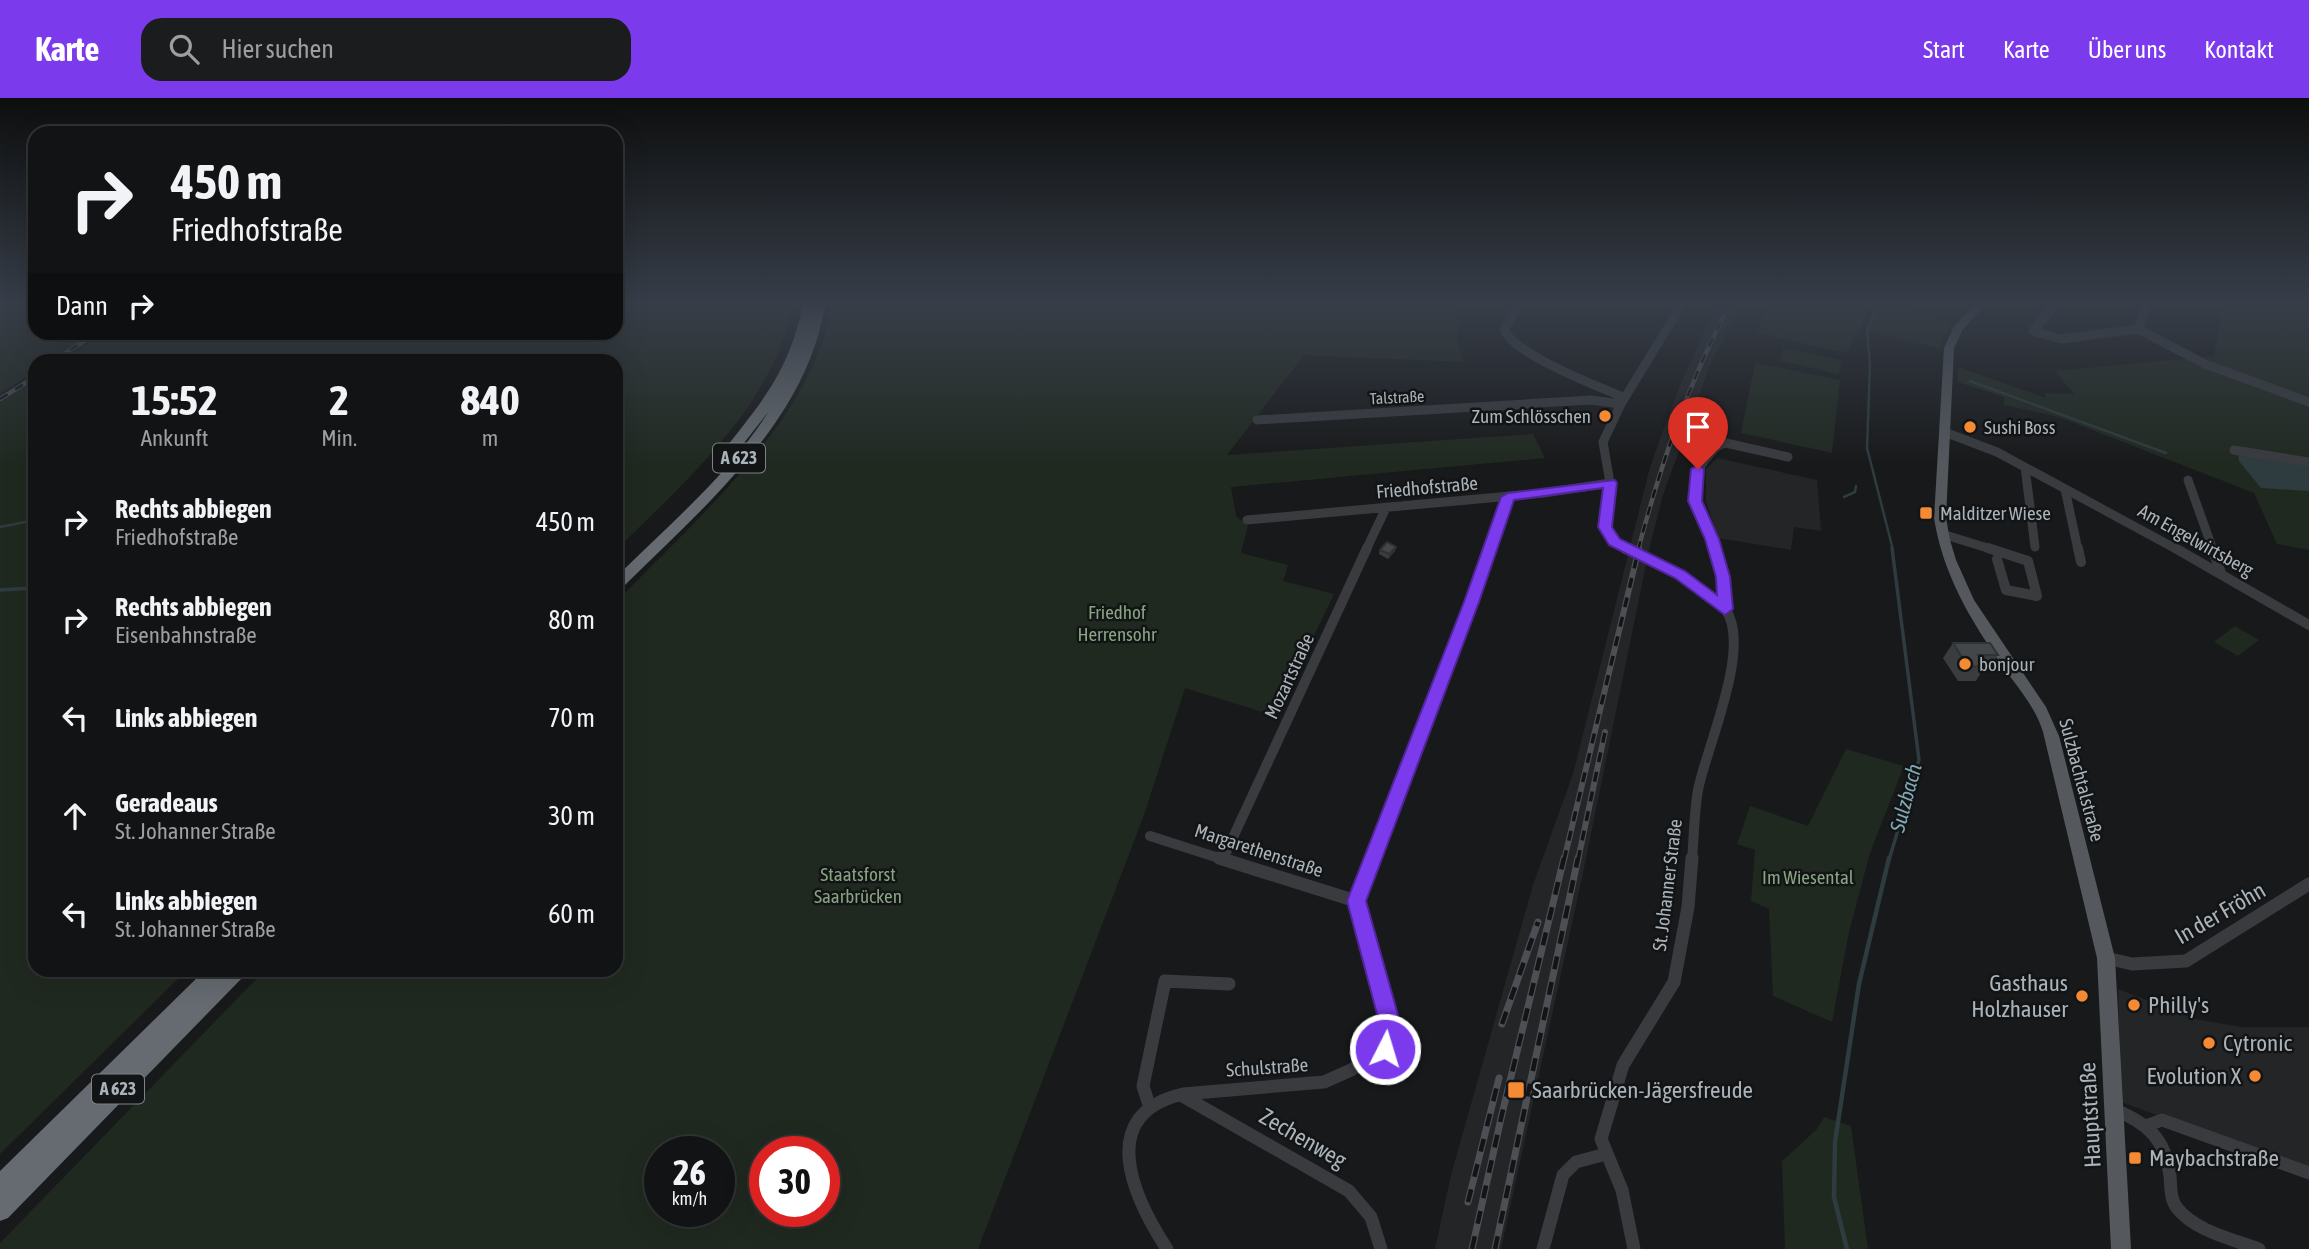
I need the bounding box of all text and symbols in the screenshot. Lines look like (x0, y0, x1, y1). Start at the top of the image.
search box (141, 18, 631, 81)
text: Karte (35, 30, 99, 68)
icon: search (165, 30, 203, 68)
text: Hier suchen (221, 34, 334, 64)
text: Start (1923, 36, 1965, 63)
text: Karte (2003, 36, 2050, 63)
text: Über uns (2088, 36, 2166, 63)
text: Kontakt (2204, 36, 2274, 63)
text: 450 m (171, 153, 282, 209)
icon: right (56, 154, 147, 245)
text: Friedhofstraße (171, 211, 343, 248)
icon: right (122, 287, 160, 325)
text: Dann (56, 291, 108, 321)
text: 15:52 (131, 376, 218, 424)
text: 2 (329, 376, 349, 424)
text: 840 (460, 376, 520, 424)
street label: Talstraße (1369, 387, 1425, 407)
pin (1668, 397, 1728, 469)
place label: Zum Schlösschen (1471, 405, 1591, 427)
marker: Zum Schlösschen (1597, 408, 1613, 424)
icon: arrive (1679, 408, 1717, 446)
place label: Sushi Boss (1984, 416, 2056, 438)
marker: Sushi Boss (1962, 419, 1978, 435)
text: Ankunft (141, 425, 208, 451)
text: Min. (321, 425, 357, 451)
text: m (482, 425, 498, 451)
road number: A 623 (713, 444, 765, 472)
street label: Friedhofstraße (1375, 472, 1479, 502)
text: Rechts abbiegen (115, 494, 272, 524)
street label: Am Engelwirtsberg (2135, 499, 2258, 581)
place label: Malditzer Wiese (1940, 502, 2051, 524)
icon: right (56, 503, 94, 541)
marker: Malditzer Wiese (1918, 505, 1934, 521)
text: 450 m (536, 507, 595, 537)
text: Friedhofstraße (115, 524, 238, 550)
text: Rechts abbiegen (115, 592, 272, 622)
icon: right (56, 601, 94, 639)
park label: Friedhof Herrensohr (1077, 601, 1157, 645)
text: 80 m (548, 605, 595, 635)
text: Eisenbahnstraße (115, 622, 257, 648)
street label: Mozartstraße (1260, 630, 1318, 722)
place label: bonjour (1979, 653, 2035, 675)
marker: bonjour (1957, 656, 1973, 672)
icon: left (56, 699, 94, 737)
text: Links abbiegen (115, 703, 257, 733)
text: 70 m (548, 703, 595, 733)
street label: Sulzbachtalstraße (2055, 716, 2109, 844)
water label: Sulzbach (1884, 761, 1926, 836)
text: Geradeaus (115, 788, 218, 818)
icon: ahead (56, 797, 94, 835)
text: 30 m (548, 801, 595, 831)
text: St. Johanner Straße (115, 818, 276, 844)
street label: St. Johanner Straße (1648, 818, 1686, 952)
street label: Margarethenstraße (1192, 819, 1326, 881)
park label: Staatsforst Saarbrücken (814, 863, 902, 907)
park label: Im Wiesental (1762, 866, 1854, 888)
street label: In der Fröhn (2170, 877, 2270, 949)
text: Links abbiegen (115, 886, 257, 916)
icon: left (56, 895, 94, 933)
text: 60 m (548, 899, 595, 929)
text: St. Johanner Straße (115, 916, 276, 942)
place label: Gasthaus Holzhauser (1971, 970, 2069, 1022)
marker: Gasthaus Holzhauser (2074, 988, 2090, 1004)
place label: Philly's (2148, 992, 2209, 1018)
marker: Philly's (2126, 997, 2142, 1013)
position arrow (1348, 1012, 1422, 1086)
place label: Cytronic (2223, 1030, 2292, 1056)
marker: Cytronic (2201, 1035, 2217, 1051)
street label: Schulstraße (1225, 1053, 1309, 1081)
street label: Hauptstraße (2074, 1062, 2106, 1168)
place label: Evolution X (2147, 1063, 2242, 1089)
marker: Evolution X (2247, 1068, 2263, 1084)
road number: A 623 (92, 1074, 144, 1104)
place label: Saarbrücken-Jägersfreude (1532, 1077, 1753, 1103)
marker: Saarbrücken-Jägersfreude (1506, 1080, 1526, 1100)
street label: Zechenweg (1255, 1103, 1351, 1173)
speed limit sign: 30 (749, 1136, 840, 1227)
place label: Maybachstraße (2149, 1145, 2279, 1171)
marker: Maybachstraße (2127, 1150, 2143, 1166)
text: 26 (673, 1152, 706, 1192)
text: km/h (672, 1188, 707, 1209)

